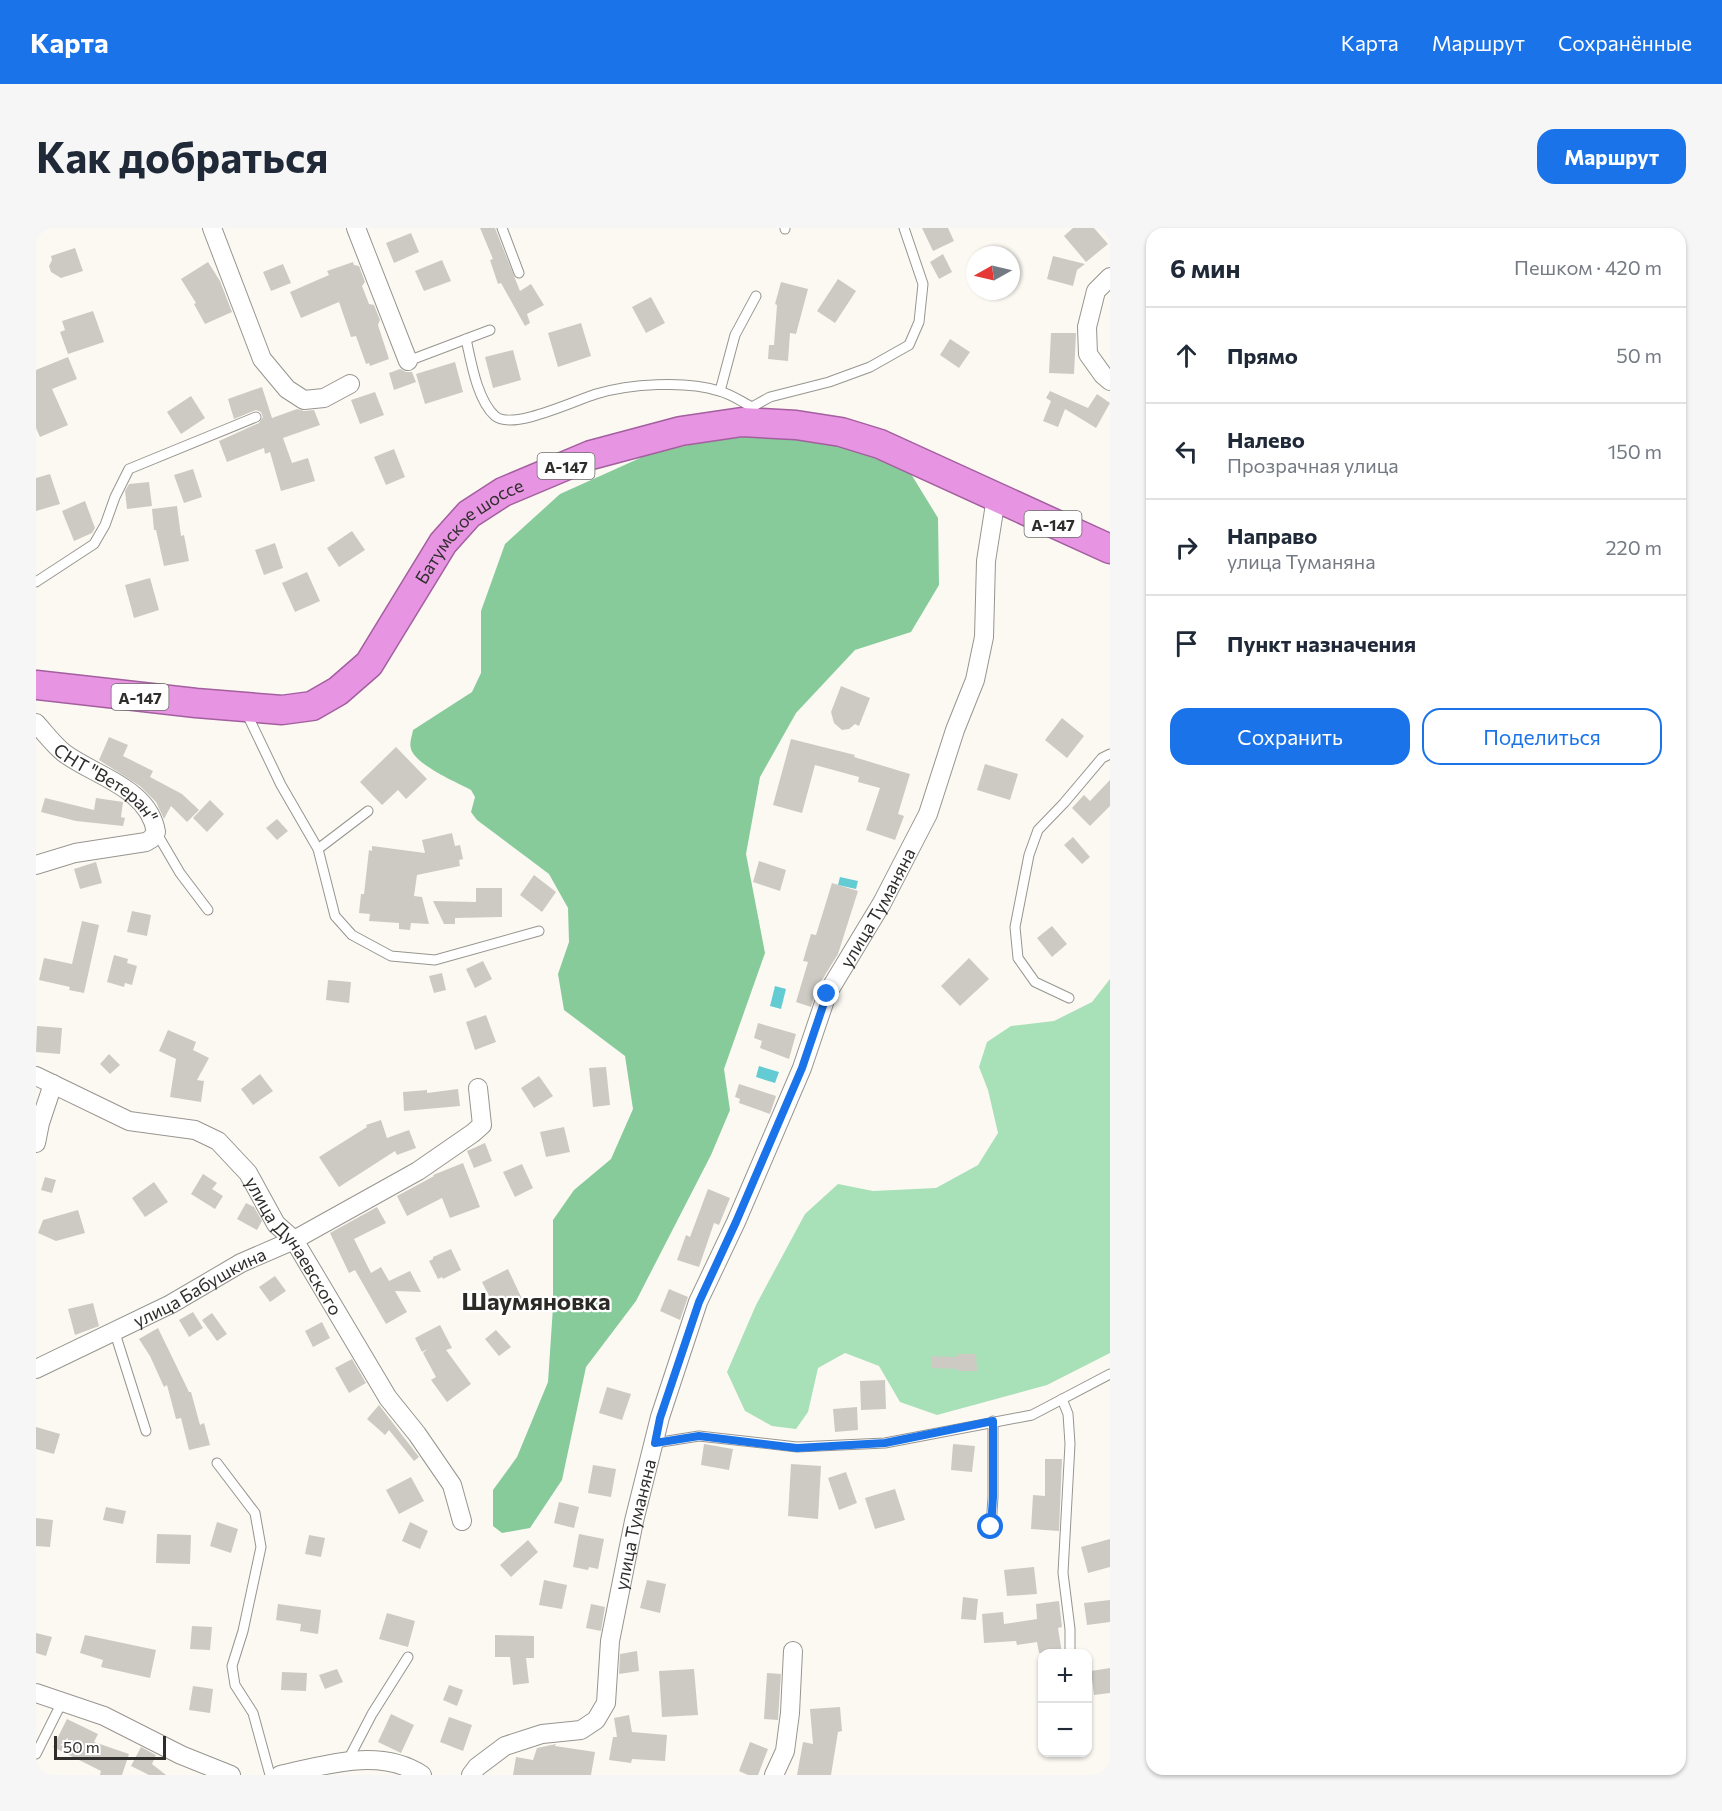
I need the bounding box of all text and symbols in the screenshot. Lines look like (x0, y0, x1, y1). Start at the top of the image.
text: Карта (30, 25, 109, 59)
text: Карта (1341, 30, 1399, 55)
text: Маршрут (1432, 30, 1525, 55)
text: Сохранённые (1558, 30, 1692, 55)
button: Маршрут (1537, 129, 1686, 184)
text: Как добраться (36, 130, 328, 182)
north arrow (966, 246, 1020, 300)
text: 6 мин (1170, 252, 1240, 283)
text: Пешком · 420 m (1514, 255, 1662, 279)
icon: ahead (1170, 339, 1203, 372)
text: Прямо (1227, 342, 1298, 369)
text: 50 m (1616, 343, 1662, 367)
text: Налево (1227, 426, 1305, 453)
icon: left (1170, 435, 1203, 468)
text: 150 m (1608, 439, 1662, 463)
road number: А-147 (538, 453, 594, 479)
text: Прозрачная улица (1227, 453, 1399, 477)
street label: Батумское шоссе (410, 474, 527, 588)
road number: А-147 (1024, 511, 1082, 537)
text: Направо (1227, 522, 1317, 549)
icon: right (1170, 531, 1203, 564)
text: 220 m (1606, 535, 1662, 559)
text: улица Туманяна (1227, 549, 1376, 573)
icon: arrive (1170, 627, 1203, 660)
text: Пункт назначения (1227, 630, 1416, 657)
road number: А-147 (112, 684, 168, 710)
button: Сохранить (1170, 708, 1410, 765)
button: Поделиться (1422, 708, 1662, 765)
street label: СНТ "Ветеран" (49, 738, 163, 825)
street label: улица Туманяна (835, 844, 920, 971)
route end (813, 980, 839, 1006)
street label: улица Дунаевского (241, 1173, 347, 1319)
street label: улица Бабушкина (130, 1243, 269, 1332)
district label: Шаумяновка (461, 1286, 611, 1315)
street label: улица Туманяна (609, 1457, 660, 1592)
route start (977, 1513, 1003, 1539)
map controls (1038, 1649, 1092, 1757)
button: + (1038, 1649, 1092, 1703)
button: − (1038, 1703, 1092, 1757)
scale bar (54, 1733, 166, 1760)
text: 50 m (63, 1737, 100, 1756)

